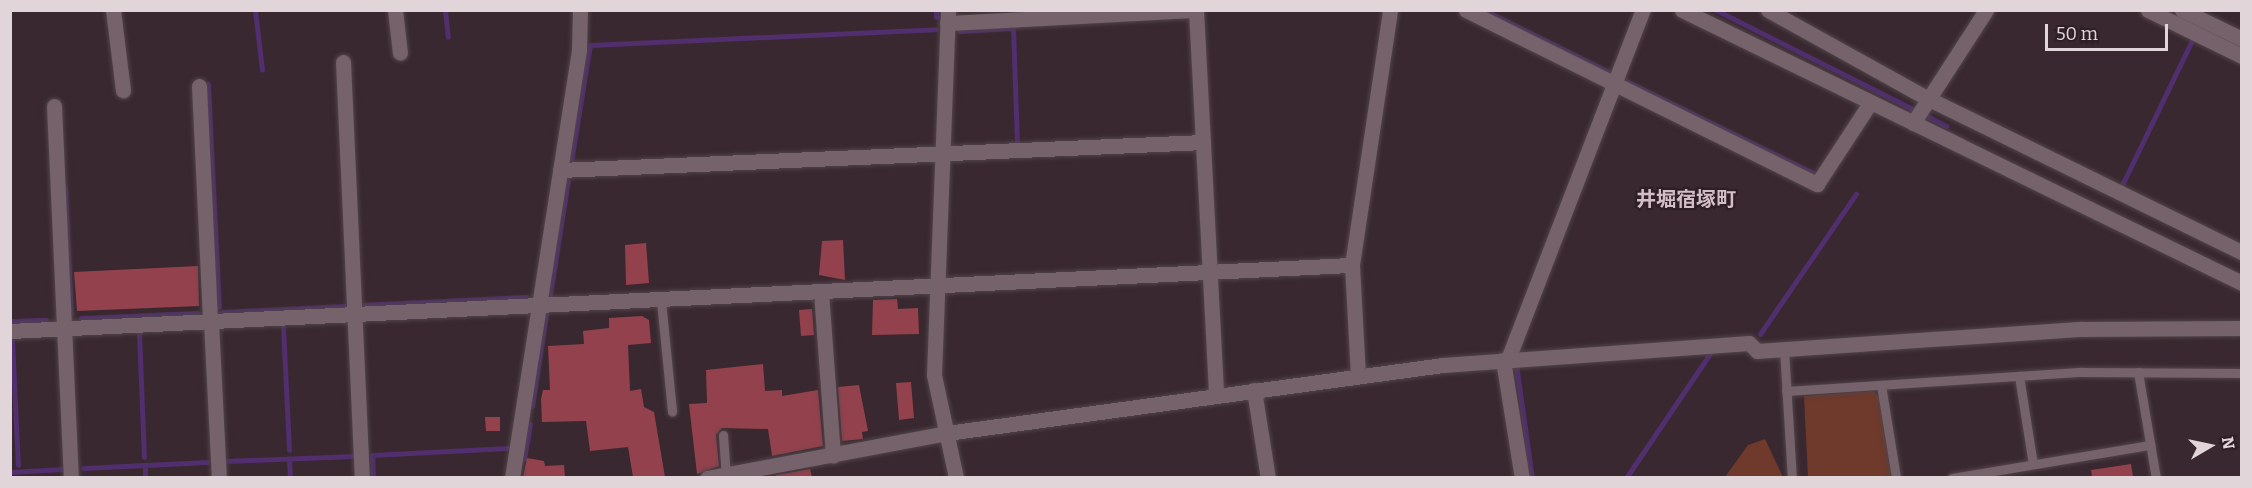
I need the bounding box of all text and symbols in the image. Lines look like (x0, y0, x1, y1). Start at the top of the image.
scale bar (2048, 12, 2171, 50)
text: 50 m (2056, 23, 2098, 45)
district label: 井堀宿塚町 (1636, 187, 1736, 211)
north arrow (2180, 416, 2240, 476)
text: N (2218, 436, 2239, 451)

